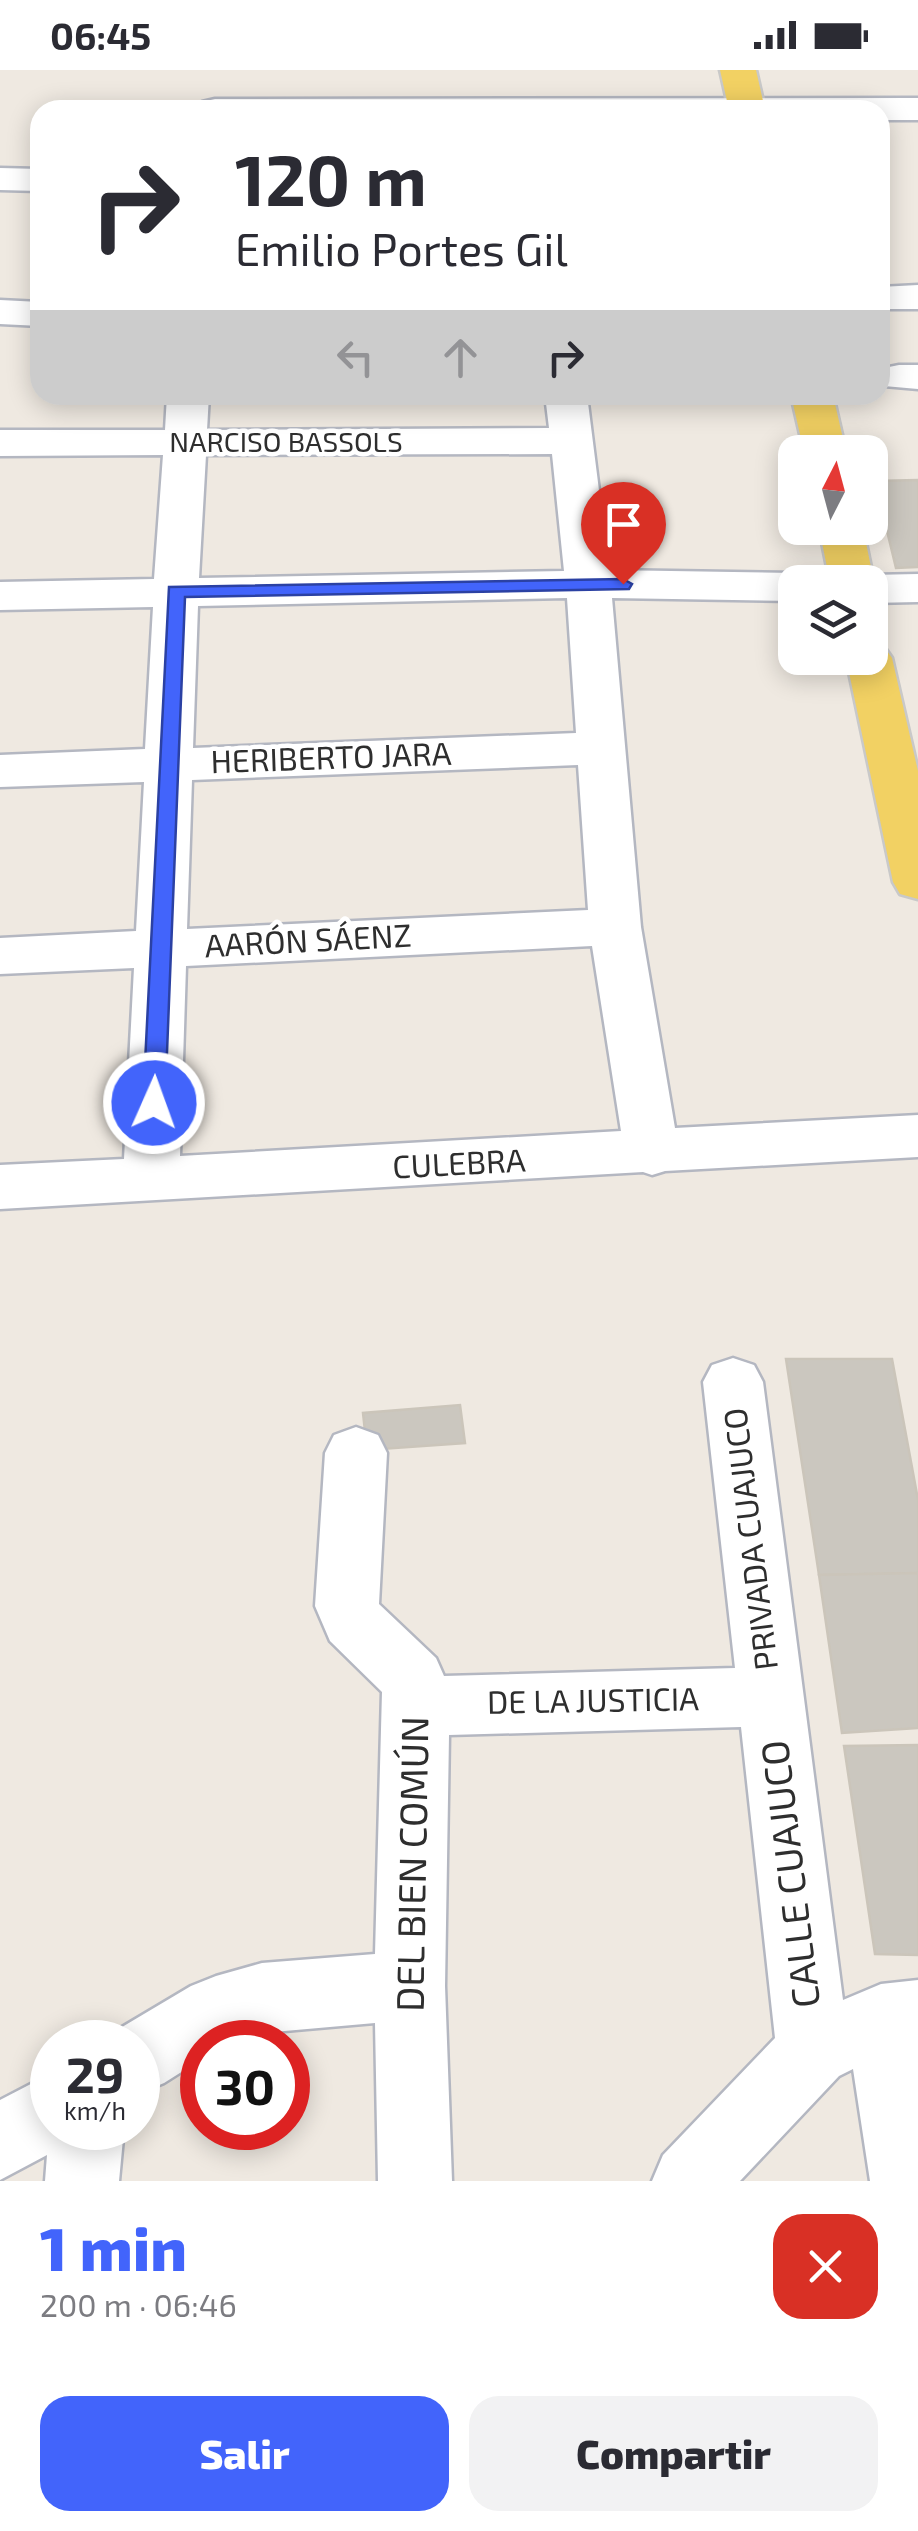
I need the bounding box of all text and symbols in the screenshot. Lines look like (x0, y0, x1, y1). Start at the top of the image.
text: 06:45 (50, 12, 151, 58)
text: 120 m (235, 136, 427, 220)
icon: right (70, 140, 200, 270)
text: Emilio Portes Gil (235, 221, 568, 275)
icon: left (328, 330, 383, 385)
icon: ahead (433, 330, 488, 385)
icon: right (538, 330, 593, 385)
street label: NARCISO BASSOLS (169, 424, 403, 458)
north arrow (778, 435, 888, 545)
map controls (778, 435, 888, 675)
pin (581, 482, 666, 585)
icon: arrive (596, 497, 651, 552)
button: layers (778, 565, 888, 675)
street label: HERIBERTO JARA (210, 733, 452, 779)
street label: AARÓN SÁENZ (203, 915, 412, 963)
position arrow (102, 1051, 206, 1155)
street label: CULEBRA (391, 1140, 527, 1184)
street label: PRIVADA CUAJUCO (714, 1406, 784, 1672)
street label: DE LA JUSTICIA (487, 1678, 699, 1720)
street label: DEL BIEN COMÚN (385, 1716, 437, 2012)
street label: CALLE CUAJUCO (750, 1738, 828, 2011)
speed limit sign: 30 (180, 2020, 310, 2150)
text: 29 (66, 2043, 124, 2103)
text: km/h (64, 2095, 126, 2125)
text: 1 min (40, 2211, 187, 2283)
button: close (773, 2214, 878, 2319)
text: 200 m · 06:46 (40, 2285, 237, 2323)
button: Salir (40, 2396, 449, 2511)
button: Compartir (469, 2396, 878, 2511)

